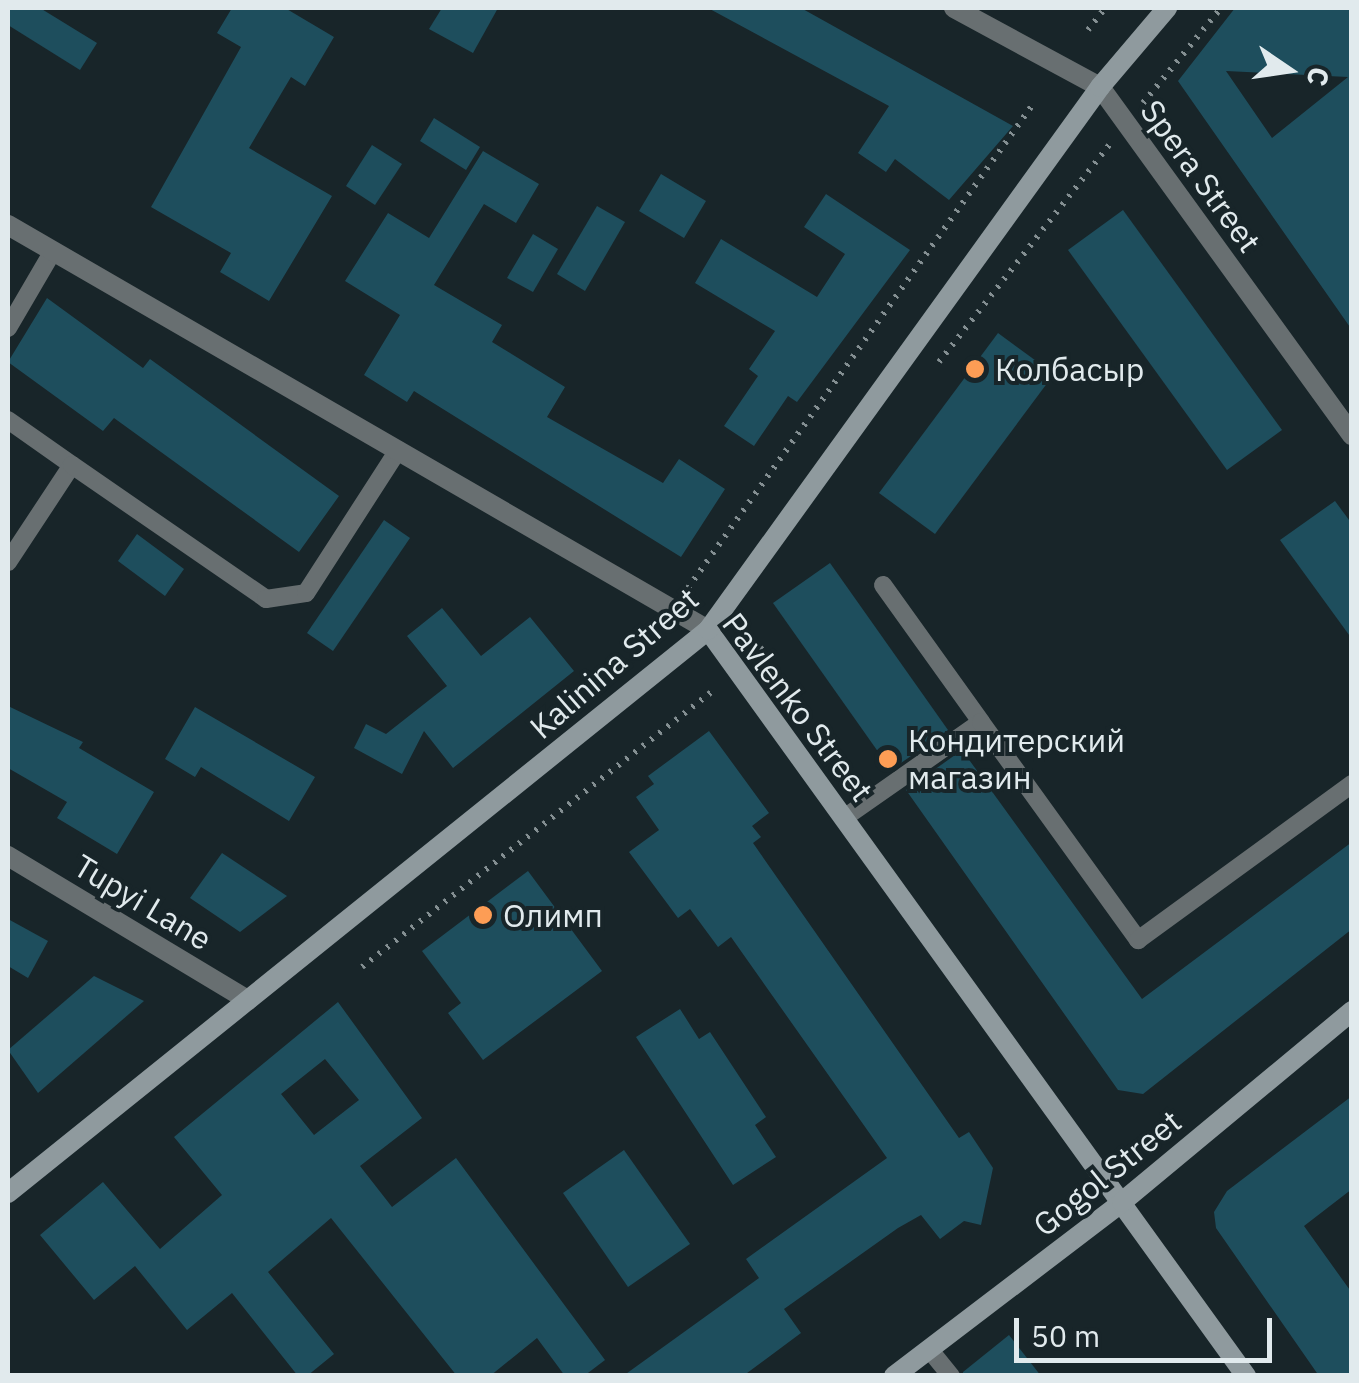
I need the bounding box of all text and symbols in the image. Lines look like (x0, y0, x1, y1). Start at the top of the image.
north arrow (1239, 20, 1339, 120)
text: С (1299, 64, 1339, 90)
street label: Spera Street (1133, 92, 1269, 260)
place label: Колбасыр (995, 350, 1144, 388)
marker: Колбасыр (964, 358, 986, 380)
street label: Kalinina Street (522, 580, 706, 746)
street label: Pavlenko Street (715, 605, 881, 809)
place label: Кондитерский магазин (908, 722, 1125, 797)
marker: Кондитерский магазин (877, 748, 899, 770)
street label: Tupyi Lane (67, 846, 219, 958)
place label: Олимп (503, 896, 603, 934)
marker: Олимп (472, 904, 494, 926)
street label: Gogol Street (1025, 1102, 1189, 1244)
scale bar (1019, 1298, 1276, 1360)
text: 50 m (1031, 1316, 1100, 1355)

